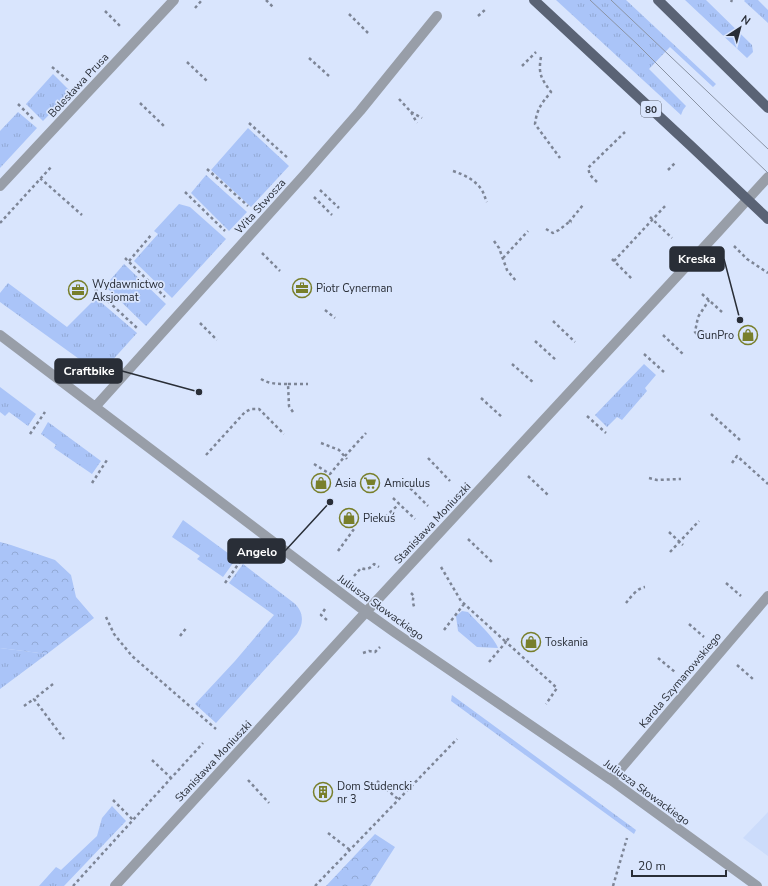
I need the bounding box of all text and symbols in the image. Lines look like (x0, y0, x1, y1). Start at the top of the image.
north arrow (720, 8, 760, 48)
text: N (738, 12, 753, 29)
street label: Bolesława Prusa (45, 50, 112, 121)
road number: 80 (641, 101, 661, 117)
street label: Wita Stwosza (232, 175, 289, 237)
callout: Kreska (670, 247, 724, 271)
text: Kreska (678, 251, 716, 267)
place label: Wydawnictwo Aksjomat (92, 277, 164, 305)
office icon: Piotr Cynerman (291, 277, 313, 299)
office icon: Wydawnictwo Aksjomat (67, 279, 89, 301)
place label: Piotr Cynerman (316, 281, 393, 296)
shop icon: GunPro (737, 324, 759, 346)
place label: GunPro (697, 328, 734, 343)
callout: Craftbike (55, 359, 122, 383)
text: Craftbike (63, 363, 115, 379)
shop icon: Asia (310, 472, 332, 494)
supermarket icon: Amiculus (359, 472, 381, 494)
place label: Asia (335, 476, 357, 491)
place label: Amiculus (384, 476, 430, 491)
street label: Stanisława Moniuszki (391, 479, 474, 567)
shop icon: Piekuś (338, 507, 360, 529)
place label: Piekuś (363, 511, 395, 526)
callout: Angelo (228, 539, 285, 563)
text: Angelo (237, 544, 277, 560)
street label: Juliusza Słowackiego (334, 570, 427, 644)
street label: Karola Szymanowskiego (636, 629, 725, 731)
shop icon: Toskania (520, 631, 542, 653)
place label: Toskania (545, 635, 588, 650)
street label: Stanisława Moniuszki (172, 717, 255, 805)
street label: Juliusza Słowackiego (600, 755, 693, 829)
place label: Dom Studencki nr 3 (337, 779, 412, 807)
building icon: Dom Studencki nr 3 (312, 781, 334, 803)
scale bar (632, 852, 726, 878)
text: 20 m (638, 858, 666, 874)

